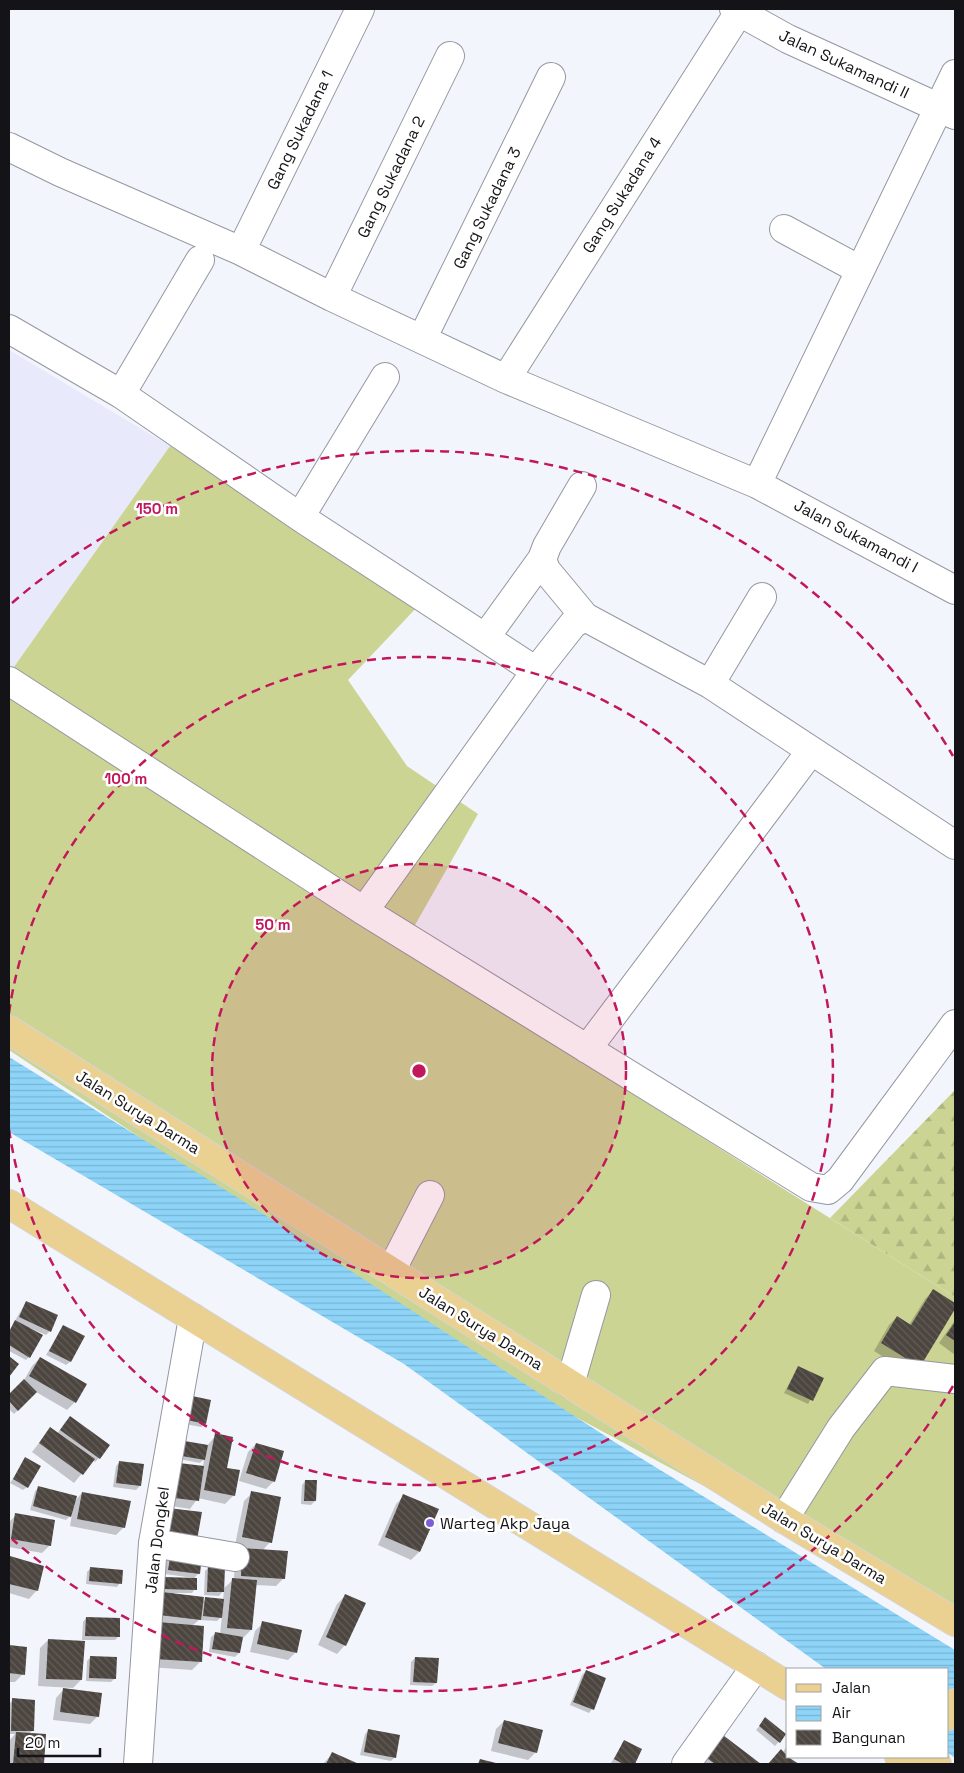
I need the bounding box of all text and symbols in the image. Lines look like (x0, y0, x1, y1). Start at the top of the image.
street label: Jalan Sukamandi II (775, 25, 913, 103)
street label: Gang Sukadana 1 (262, 67, 338, 193)
street label: Gang Sukadana 2 (352, 113, 430, 241)
street label: Gang Sukadana 4 (578, 133, 666, 257)
street label: Gang Sukadana 3 (448, 144, 526, 272)
street label: Jalan Sukamandi I (790, 494, 922, 578)
text: 150 m (136, 499, 178, 518)
text: 100 m (105, 769, 147, 788)
text: 50 m (255, 915, 291, 934)
centre of rings (410, 1062, 428, 1080)
street label: Jalan Surya Darma (72, 1065, 204, 1159)
street label: Jalan Surya Darma (415, 1281, 547, 1375)
street label: Jalan Dongkel (140, 1485, 174, 1595)
street label: Jalan Surya Darma (757, 1497, 891, 1589)
place label: Warteg Akp Jaya (440, 1513, 570, 1534)
marker: Warteg Akp Jaya (424, 1517, 436, 1529)
legend (786, 1668, 949, 1758)
text: Jalan (832, 1678, 871, 1697)
text: Air (832, 1703, 851, 1722)
scale bar (18, 1726, 100, 1758)
text: Bangunan (832, 1728, 906, 1747)
text: 20 m (25, 1733, 60, 1752)

